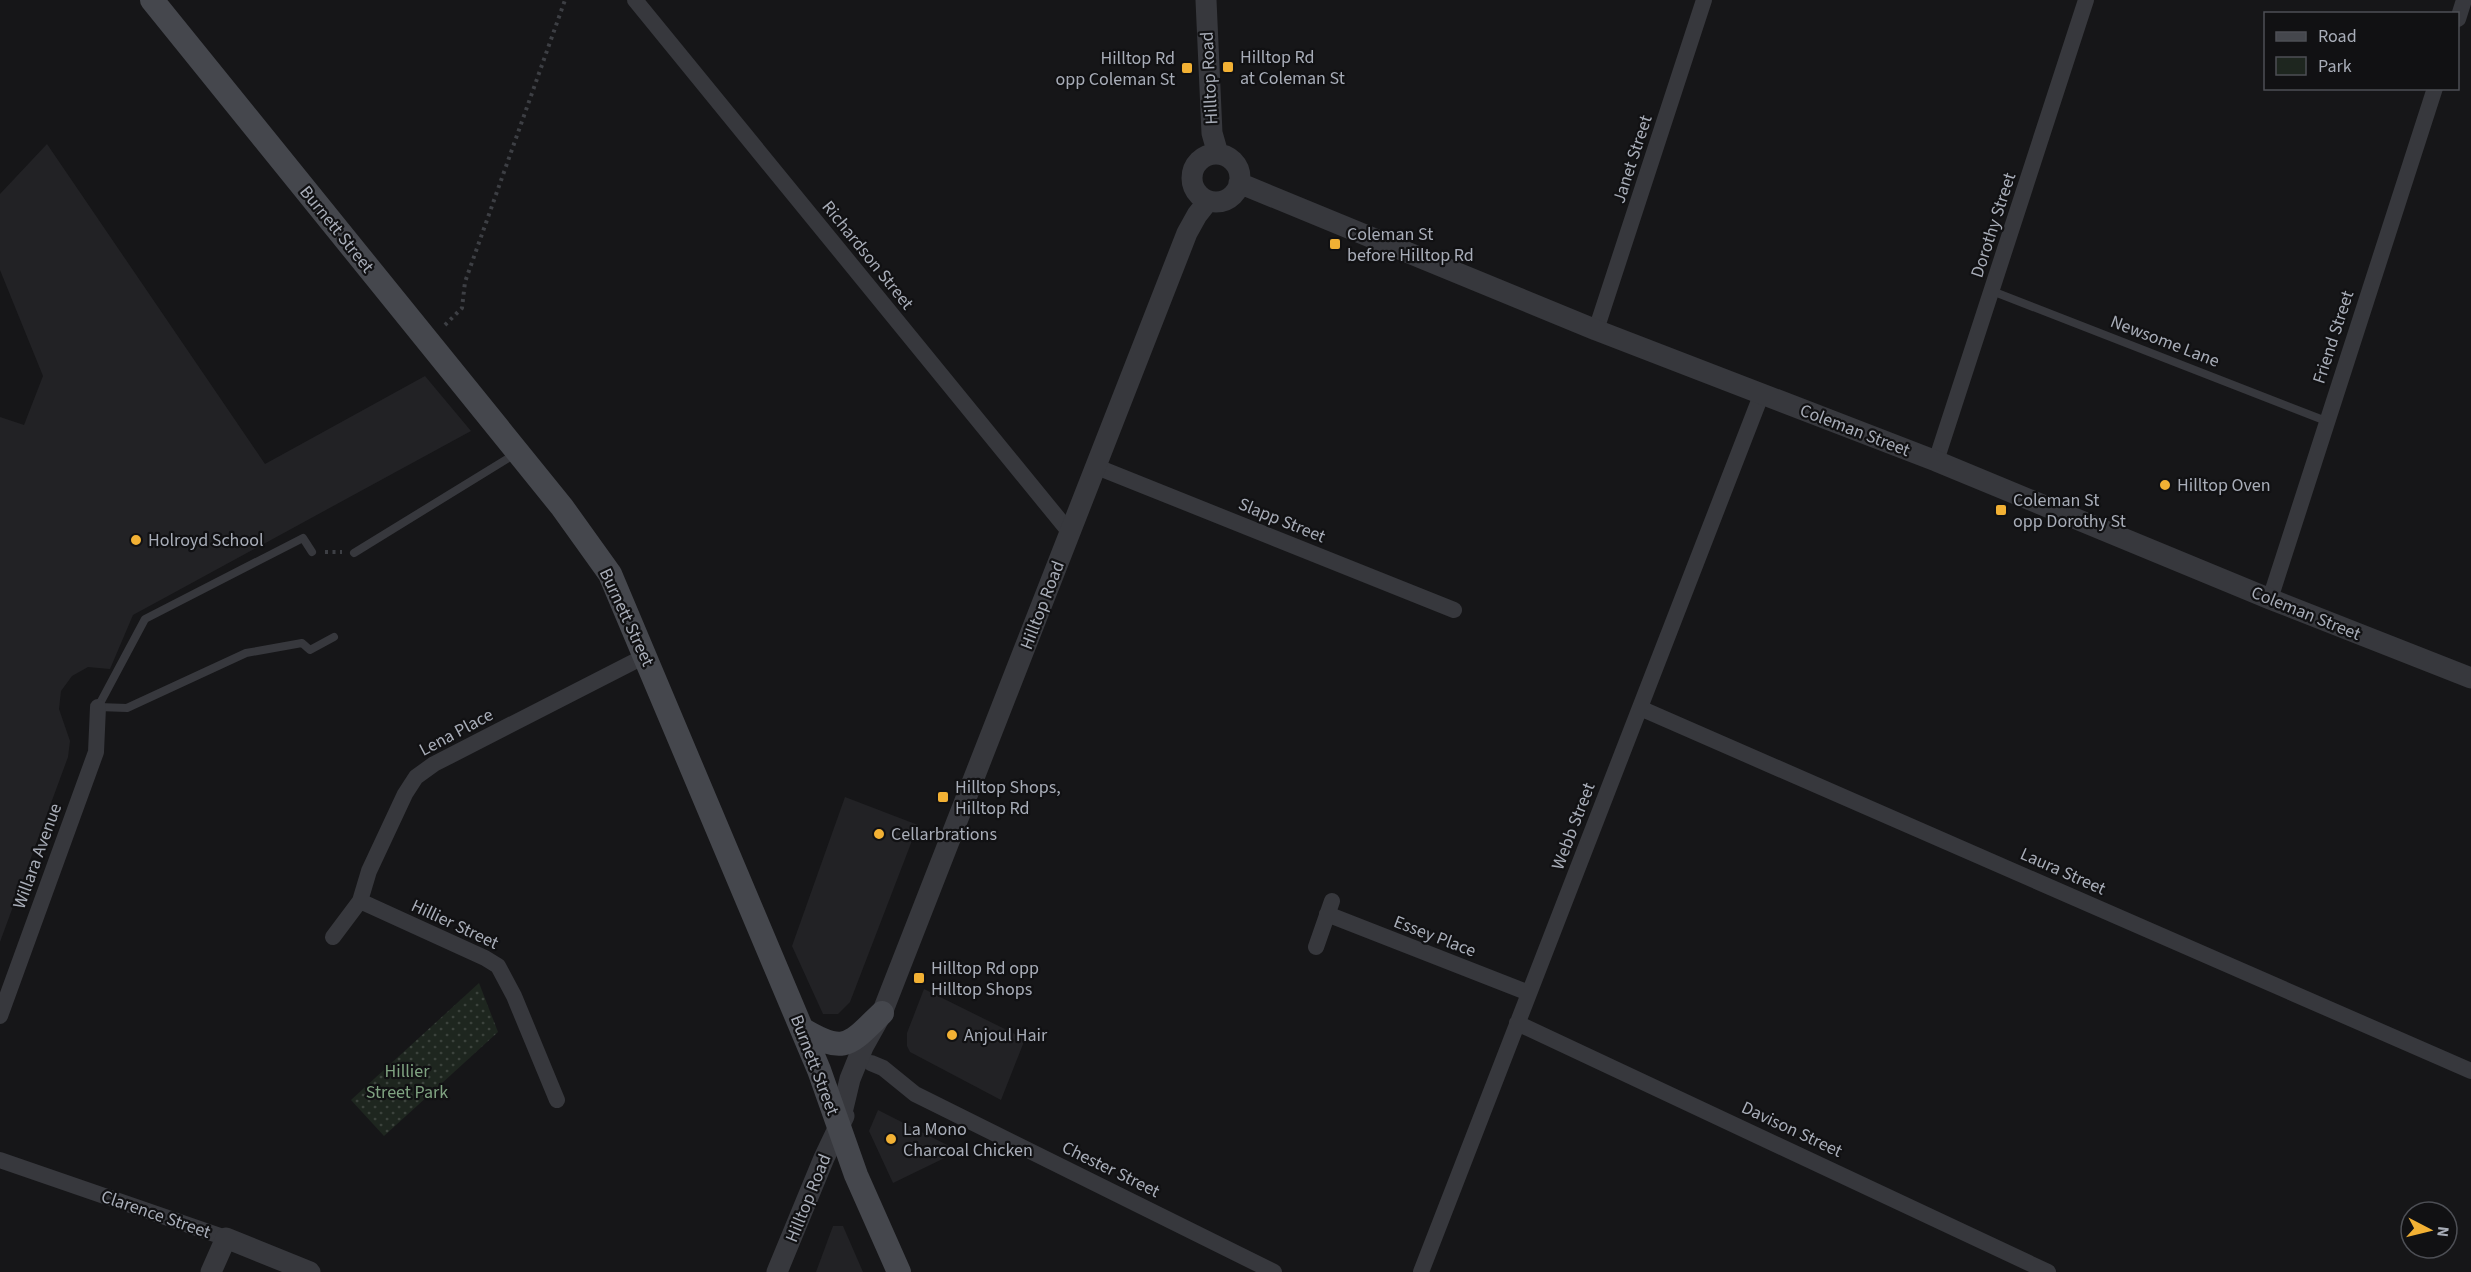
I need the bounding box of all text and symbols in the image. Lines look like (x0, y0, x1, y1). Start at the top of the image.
legend (2264, 12, 2459, 90)
text: Road (2318, 24, 2357, 49)
street label: Hilltop Road (1195, 31, 1224, 125)
place label: Hilltop Rd at Coleman St (1240, 45, 1345, 91)
place label: Hilltop Rd opp Coleman St (1055, 46, 1175, 92)
text: Park (2318, 54, 2352, 79)
marker: Hilltop Rd at Coleman St (1221, 60, 1235, 74)
marker: Hilltop Rd opp Coleman St (1180, 61, 1194, 75)
street label: Janet Street (1607, 112, 1658, 206)
street label: Dorothy Street (1965, 169, 2022, 281)
street label: Burnett Street (294, 180, 380, 278)
street label: Richardson Street (816, 196, 919, 315)
place label: Coleman St before Hilltop Rd (1347, 222, 1474, 268)
marker: Coleman St before Hilltop Rd (1328, 237, 1342, 251)
street label: Friend Street (2307, 287, 2360, 387)
street label: Newsome Lane (2107, 309, 2223, 374)
street label: Coleman Street (1796, 398, 1913, 463)
place label: Hilltop Oven (2177, 473, 2271, 498)
marker: Hilltop Oven (2158, 478, 2172, 492)
place label: Coleman St opp Dorothy St (2013, 488, 2126, 534)
street label: Slapp Street (1235, 492, 1329, 549)
marker: Coleman St opp Dorothy St (1994, 503, 2008, 517)
place label: Holroyd School (148, 528, 263, 553)
marker: Holroyd School (129, 533, 143, 547)
street label: Hilltop Road (1014, 557, 1071, 653)
street label: Burnett Street (593, 564, 660, 670)
street label: Coleman Street (2247, 580, 2364, 647)
street label: Lena Place (415, 702, 498, 762)
place label: Hilltop Shops, Hilltop Rd (955, 775, 1061, 821)
street label: Webb Street (1545, 779, 1602, 873)
marker: Hilltop Shops, Hilltop Rd (936, 790, 950, 804)
street label: Willara Avenue (7, 800, 68, 913)
place label: Cellarbrations (891, 822, 997, 847)
marker: Cellarbrations (872, 827, 886, 841)
street label: Laura Street (2016, 841, 2110, 901)
street label: Hillier Street (407, 893, 503, 956)
street label: Essey Place (1390, 909, 1480, 964)
place label: Hilltop Rd opp Hilltop Shops (931, 956, 1039, 1002)
marker: Hilltop Rd opp Hilltop Shops (912, 971, 926, 985)
street label: Burnett Street (784, 1011, 845, 1119)
place label: Anjoul Hair (964, 1023, 1048, 1048)
marker: Anjoul Hair (945, 1028, 959, 1042)
park label: Hillier Street Park (366, 1059, 448, 1105)
street label: Davison Street (1737, 1095, 1846, 1164)
place label: La Mono Charcoal Chicken (903, 1117, 1033, 1163)
marker: La Mono Charcoal Chicken (884, 1132, 898, 1146)
street label: Chester Street (1058, 1135, 1164, 1204)
street label: Hilltop Road (779, 1150, 838, 1246)
street label: Clarence Street (98, 1184, 214, 1245)
north arrow (2399, 1200, 2459, 1260)
text: N (2431, 1225, 2454, 1238)

